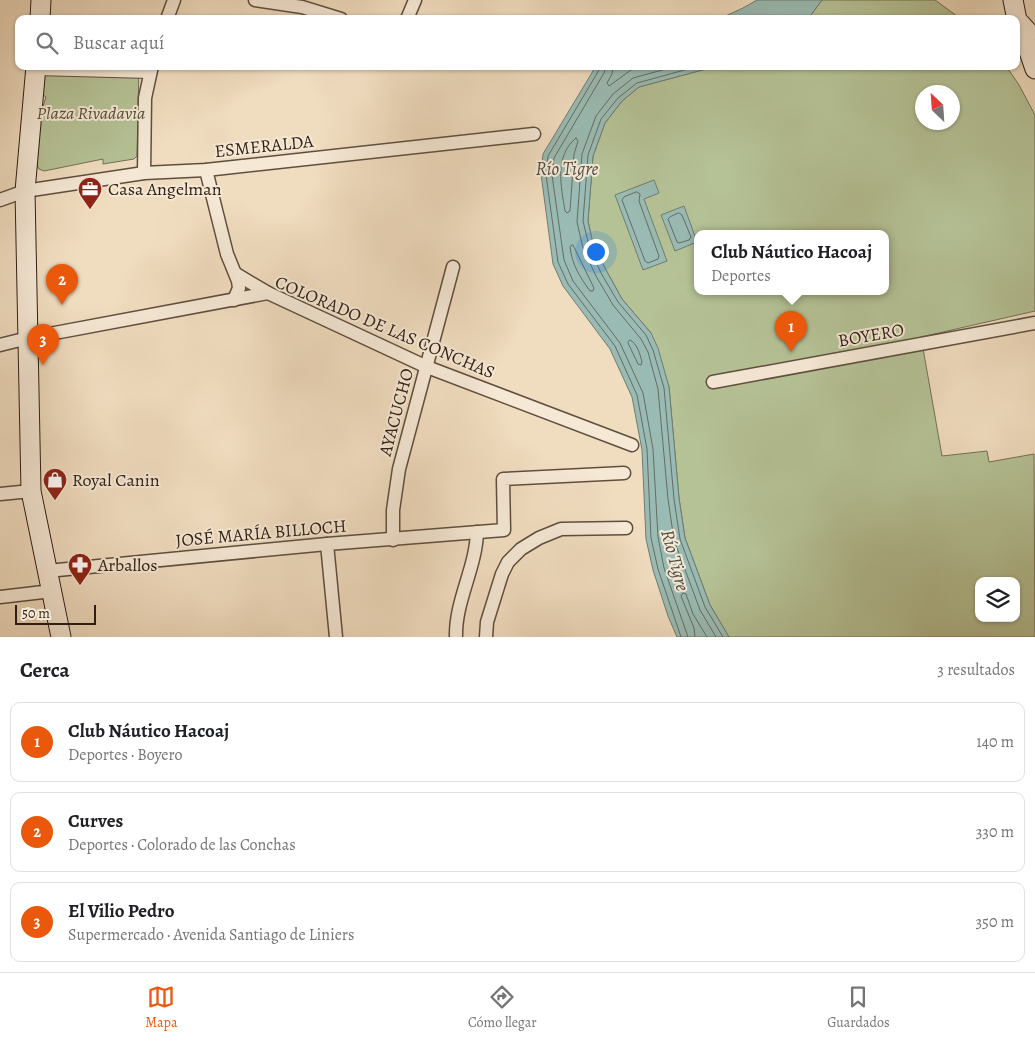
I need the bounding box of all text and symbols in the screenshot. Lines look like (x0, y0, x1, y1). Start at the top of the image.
search box (15, 15, 1020, 70)
icon: search (33, 29, 61, 57)
text: Buscar aquí (73, 30, 164, 56)
north arrow (915, 85, 960, 130)
park label: Plaza Rivadavia (37, 101, 145, 125)
street label: ESMERALDA (213, 129, 315, 163)
water label: Río Tigre (536, 156, 599, 182)
office icon: Casa Angelman (77, 176, 103, 210)
place label: Casa Angelman (108, 177, 222, 201)
popup (694, 230, 889, 295)
your location (583, 239, 609, 265)
text: Club Náutico Hacoaj (711, 239, 872, 265)
pin: 2 (46, 264, 78, 305)
text: Deportes (711, 265, 771, 287)
street label: COLORADO DE LAS CONCHAS (271, 270, 499, 384)
pin: 1 (775, 311, 807, 352)
street label: BOYERO (836, 317, 906, 353)
pin: 3 (27, 324, 59, 365)
street label: AYACUCHO (373, 365, 419, 460)
shop icon: Royal Canin (42, 467, 68, 501)
place label: Royal Canin (72, 468, 160, 492)
street label: JOSÉ MARÍA BILLOCH (174, 514, 348, 552)
water label: Río Tigre (654, 527, 696, 594)
pharmacy icon: Arballos (67, 552, 93, 586)
place label: Arballos (97, 553, 158, 577)
map controls (975, 577, 1020, 622)
button: layers (975, 577, 1020, 622)
scale bar (15, 602, 96, 625)
text: 50 m (22, 604, 50, 623)
text: Cerca (20, 656, 70, 684)
text: 3 resultados (937, 659, 1015, 681)
text: Club Náutico Hacoaj (68, 718, 229, 744)
text: 1 (34, 731, 40, 753)
text: 140 m (976, 731, 1014, 753)
text: Deportes · Boyero (68, 744, 182, 766)
text: Curves (68, 808, 123, 834)
text: 2 (33, 821, 41, 843)
text: 330 m (976, 821, 1014, 843)
text: Deportes · Colorado de las Conchas (68, 834, 296, 856)
text: El Vilio Pedro (68, 898, 175, 924)
text: 3 (34, 911, 40, 933)
text: 350 m (975, 911, 1014, 933)
text: Supermercado · Avenida Santiago de Liniers (68, 924, 354, 946)
tab: Mapa (145, 983, 177, 1032)
tab: Cómo llegar (468, 983, 537, 1032)
tab: Guardados (827, 983, 890, 1032)

